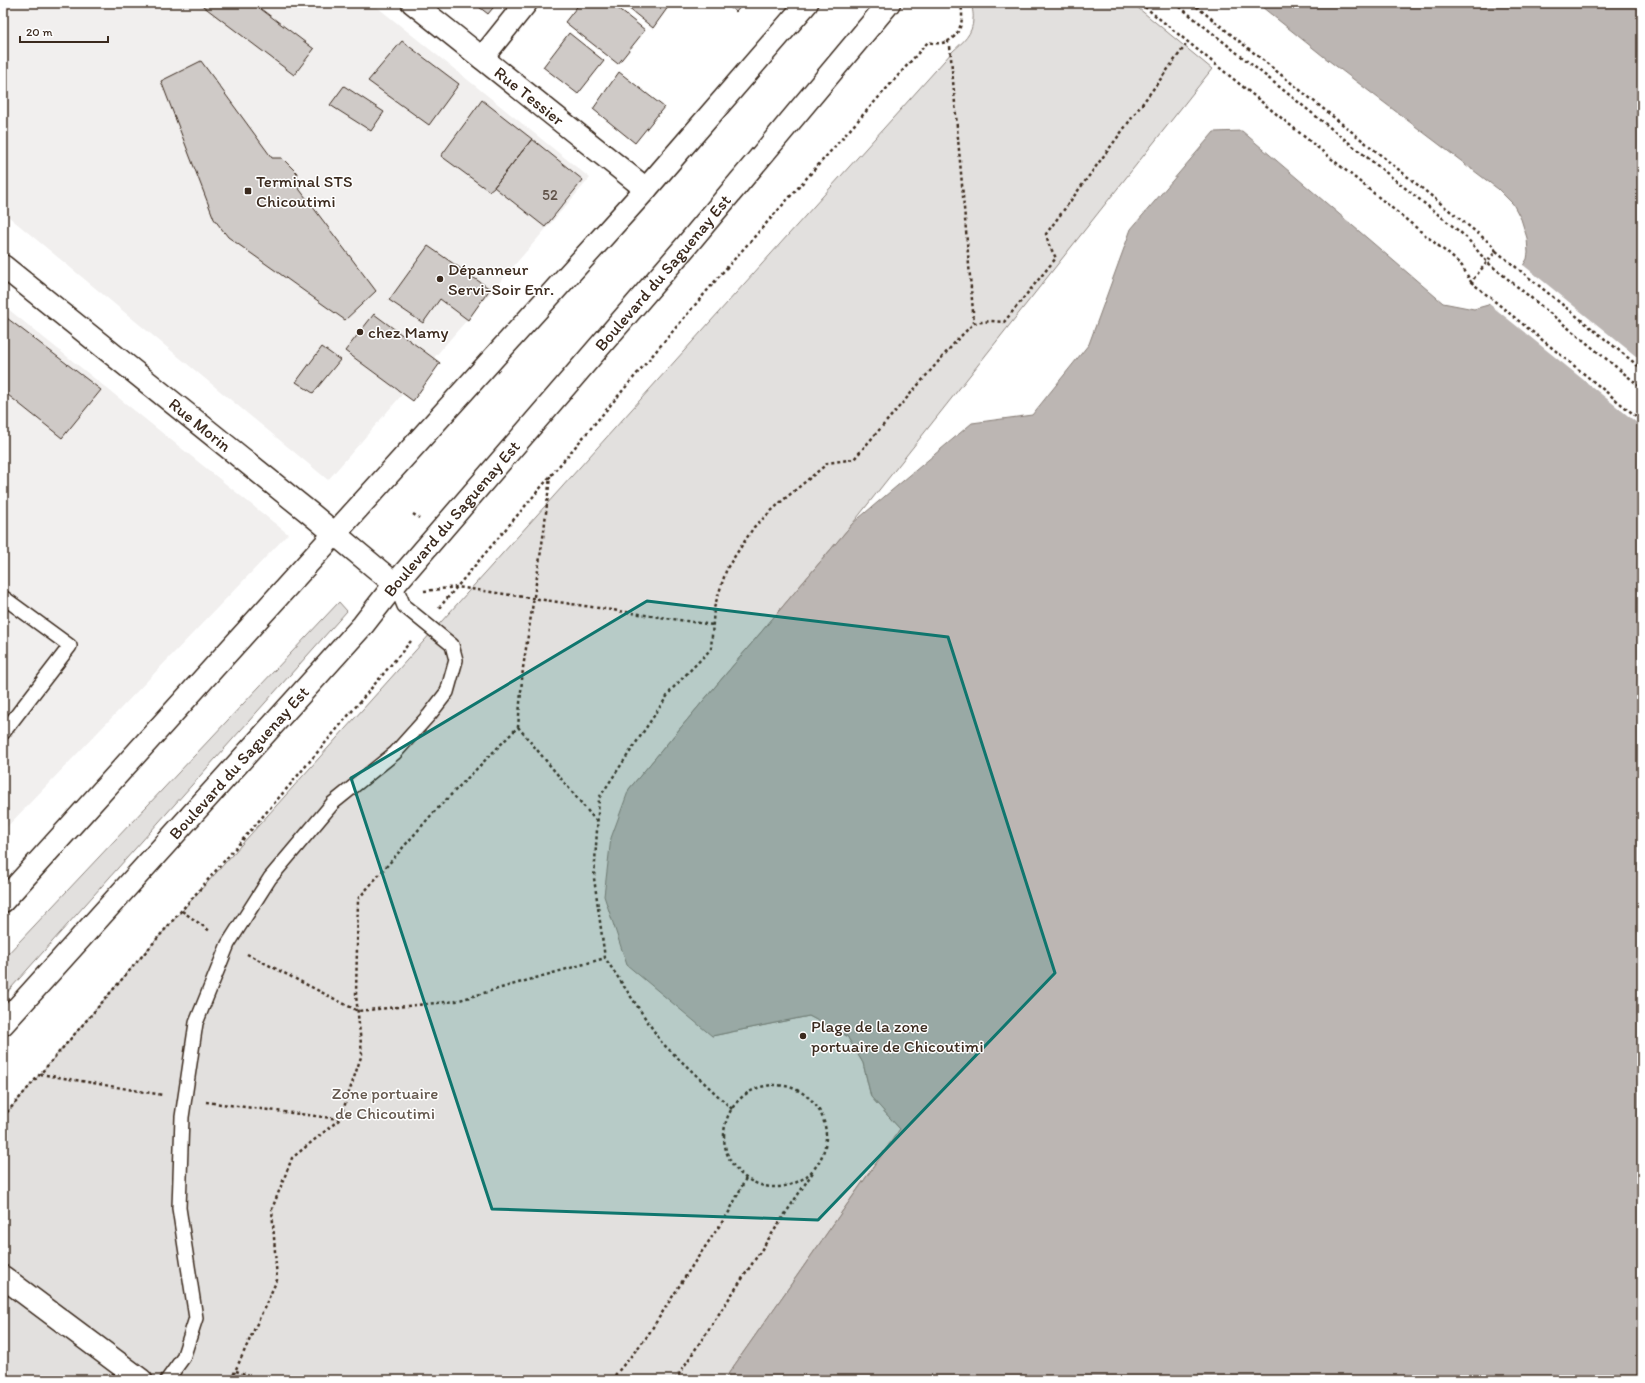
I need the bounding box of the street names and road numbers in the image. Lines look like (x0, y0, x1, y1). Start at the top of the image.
street label: Rue Tessier (491, 62, 569, 130)
street label: Boulevard du Saguenay Est (590, 190, 735, 355)
street label: Rue Morin (165, 394, 235, 456)
street label: Boulevard du Saguenay Est (379, 436, 524, 600)
street label: Boulevard du Saguenay Est (165, 682, 313, 843)

